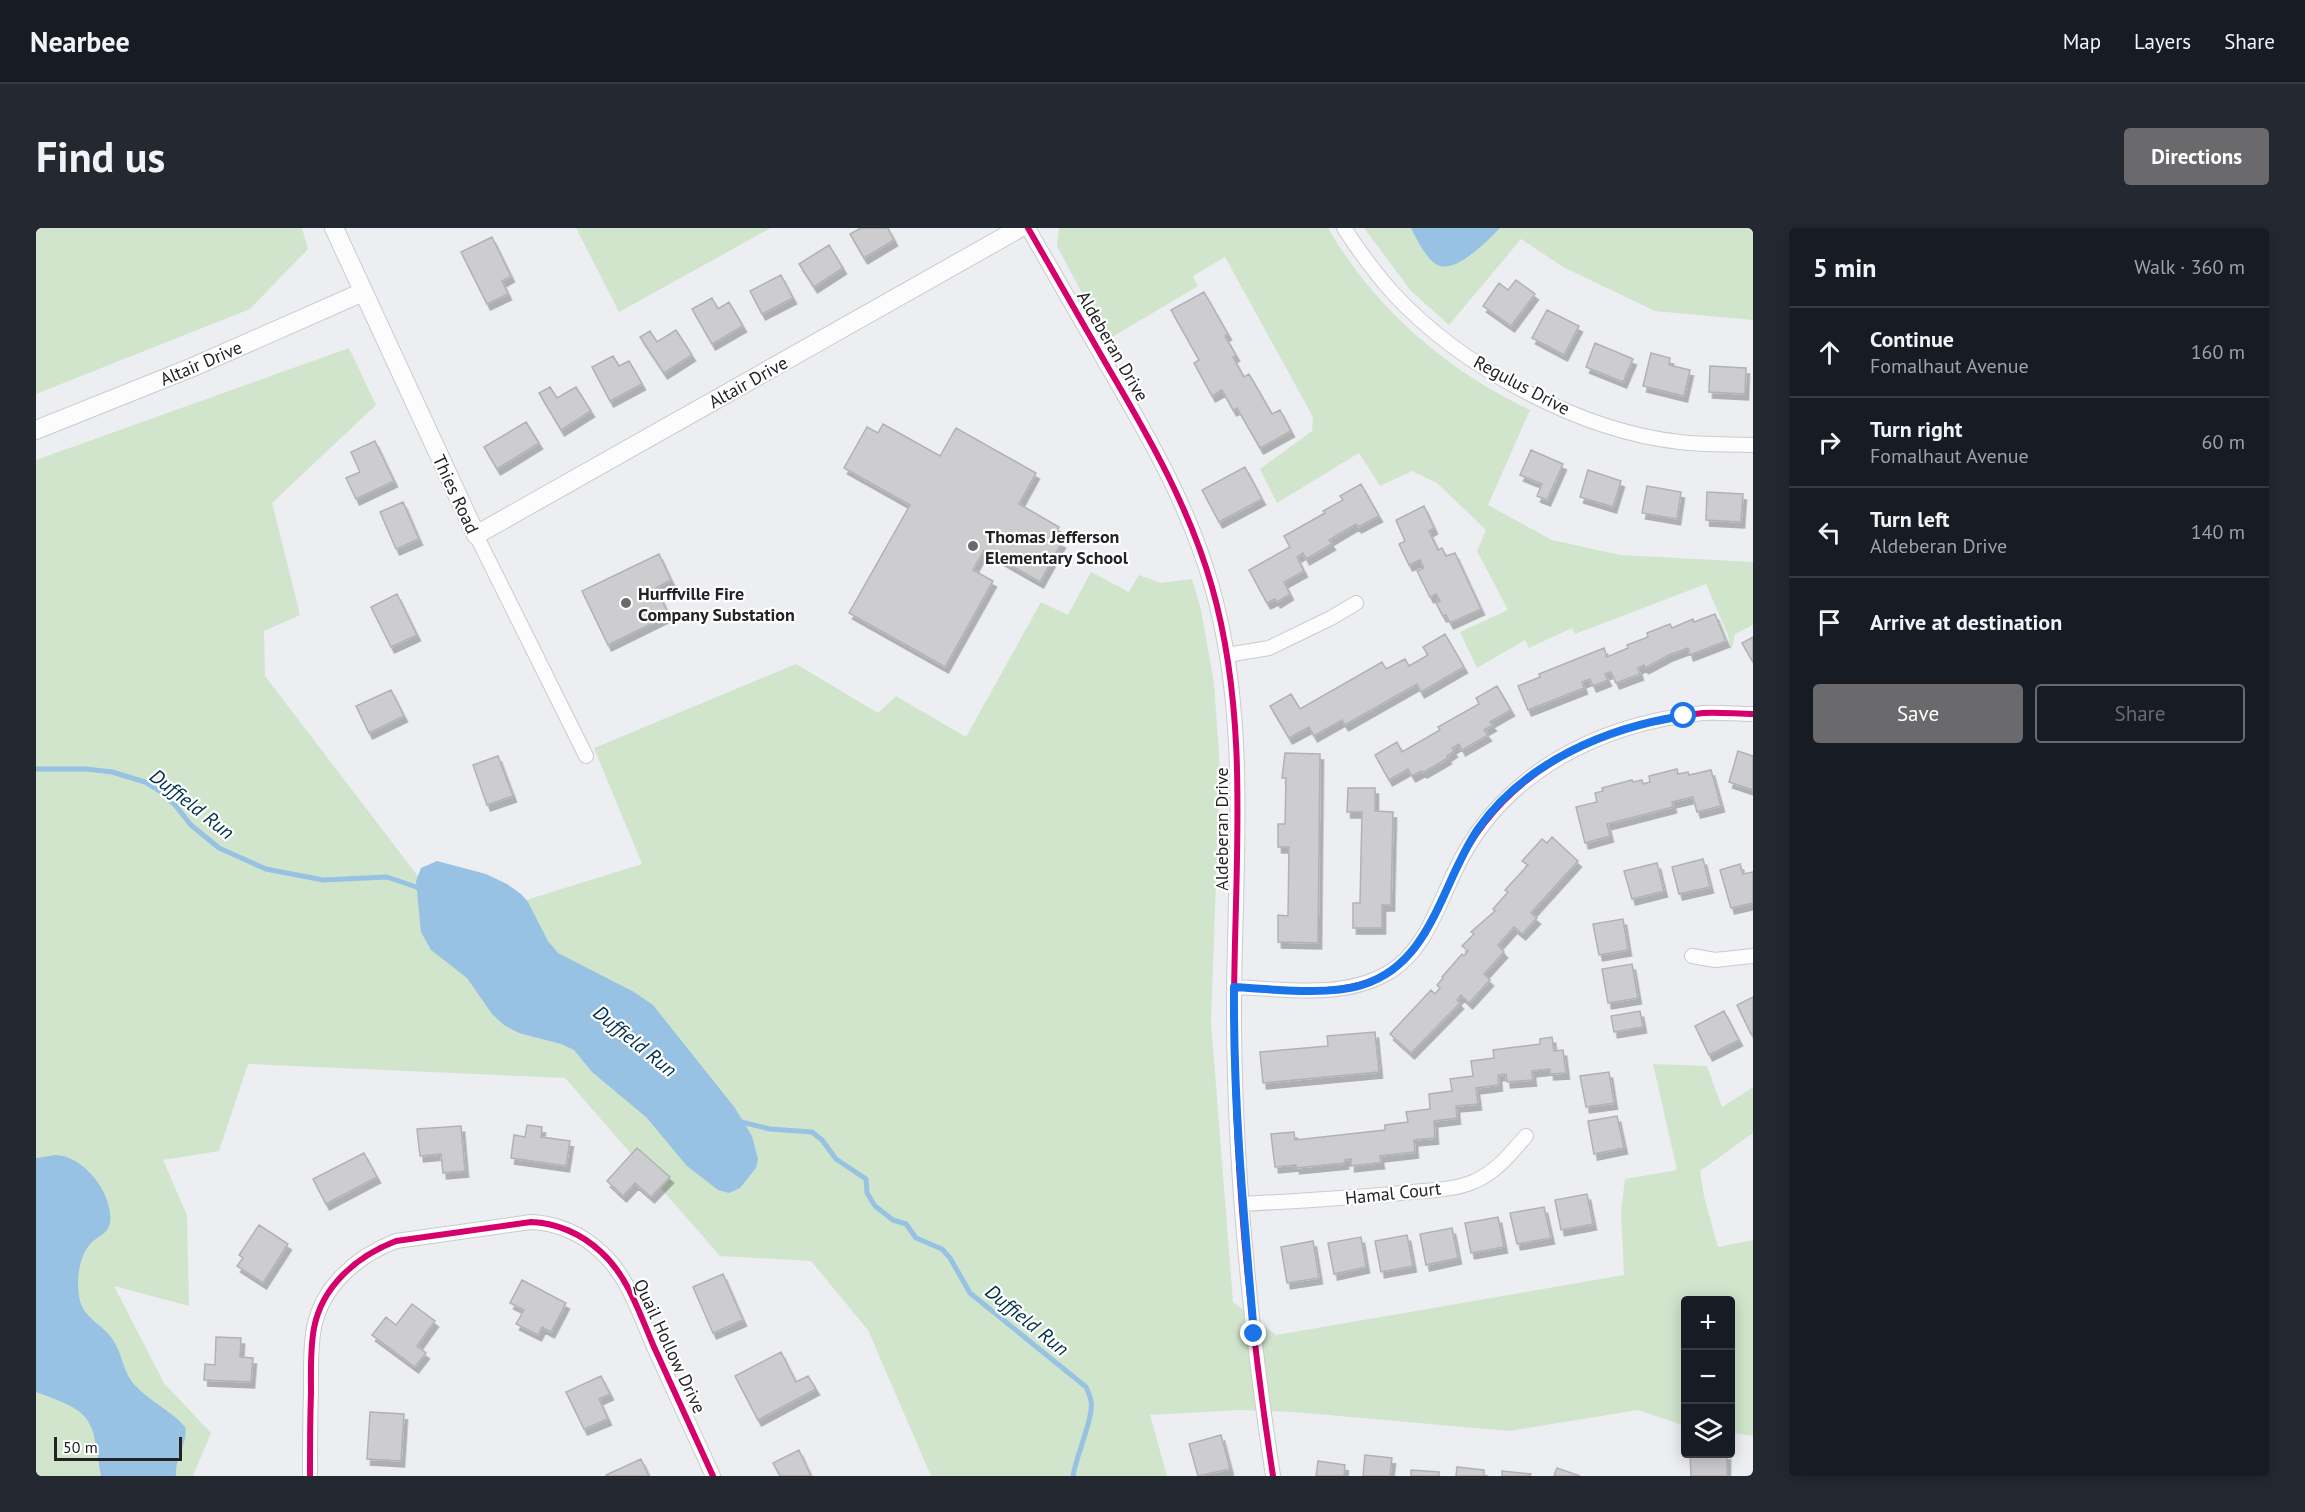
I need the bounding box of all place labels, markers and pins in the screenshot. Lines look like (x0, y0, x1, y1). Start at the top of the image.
place label: Thomas Jefferson Elementary School (985, 525, 1129, 569)
marker: Thomas Jefferson Elementary School (966, 539, 980, 553)
place label: Hurffville Fire Company Substation (638, 582, 795, 626)
marker: Hurffville Fire Company Substation (619, 596, 633, 610)

